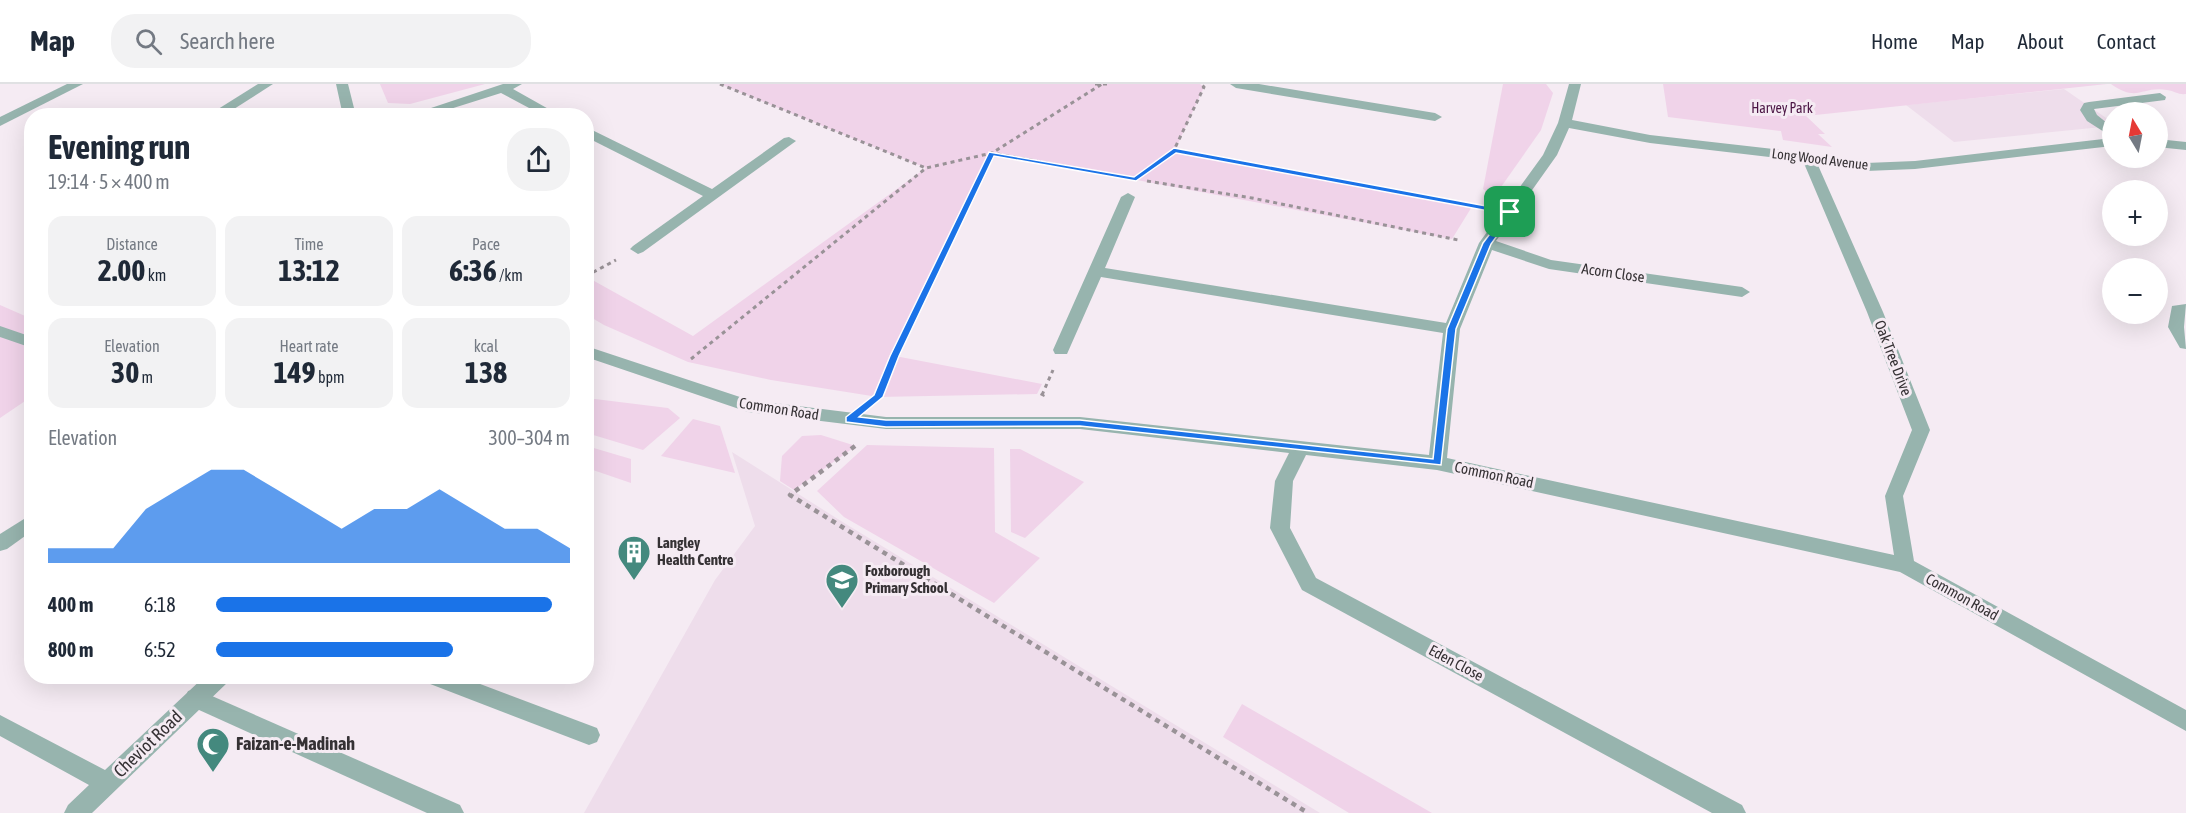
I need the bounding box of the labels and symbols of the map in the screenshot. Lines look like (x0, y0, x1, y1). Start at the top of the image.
park label: Harvey Park (1751, 100, 1813, 116)
north arrow (2102, 102, 2168, 168)
street label: Long Wood Avenue (1771, 145, 1869, 173)
pin (1484, 186, 1535, 237)
street label: Acorn Close (1580, 260, 1646, 285)
street label: Oak Tree Drive (1871, 318, 1916, 398)
street label: Common Road (738, 394, 820, 423)
street label: Common Road (1453, 458, 1535, 491)
building icon: Langley Health Centre (616, 534, 652, 581)
place label: Langley Health Centre (657, 534, 734, 568)
school or university icon: Foxborough Primary School (824, 562, 860, 609)
place label: Foxborough Primary School (865, 562, 949, 596)
street label: Common Road (1923, 570, 2002, 623)
street label: Eden Close (1426, 641, 1487, 684)
street label: Cheviot Road (109, 706, 186, 781)
mosque icon: Faizan-e-Madinah (195, 726, 231, 773)
place label: Faizan-e-Madinah (236, 733, 355, 754)

